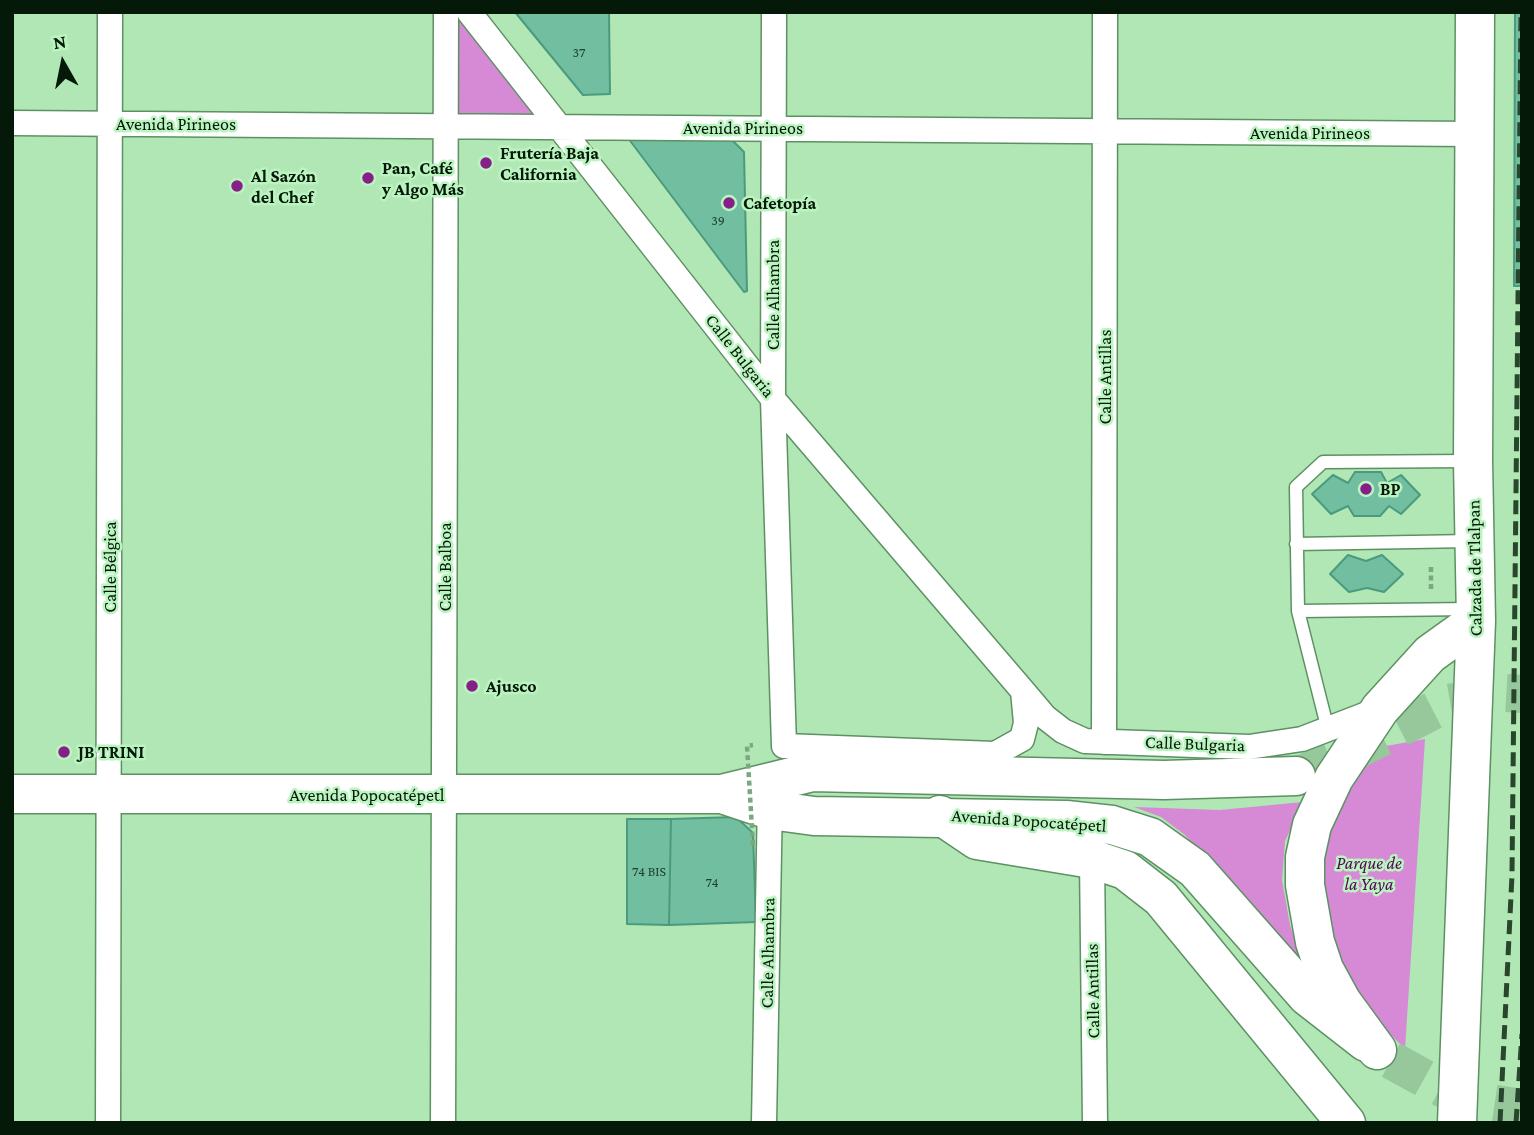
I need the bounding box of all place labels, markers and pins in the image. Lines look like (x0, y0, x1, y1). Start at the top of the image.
place label: Frutería Baja California (500, 142, 599, 184)
marker: Frutería Baja California (478, 155, 494, 171)
place label: Pan, Café y Algo Más (382, 157, 464, 200)
place label: Al Sazón del Chef (251, 165, 316, 208)
marker: Pan, Café y Algo Más (360, 170, 376, 186)
marker: Al Sazón del Chef (229, 178, 245, 194)
place label: Cafetopía (743, 192, 816, 214)
marker: Cafetopía (721, 195, 737, 211)
place label: BP (1380, 478, 1401, 500)
marker: BP (1358, 481, 1374, 497)
place label: Ajusco (486, 675, 537, 697)
marker: Ajusco (464, 678, 480, 694)
place label: JB TRINI (78, 741, 144, 763)
marker: JB TRINI (56, 744, 72, 760)

